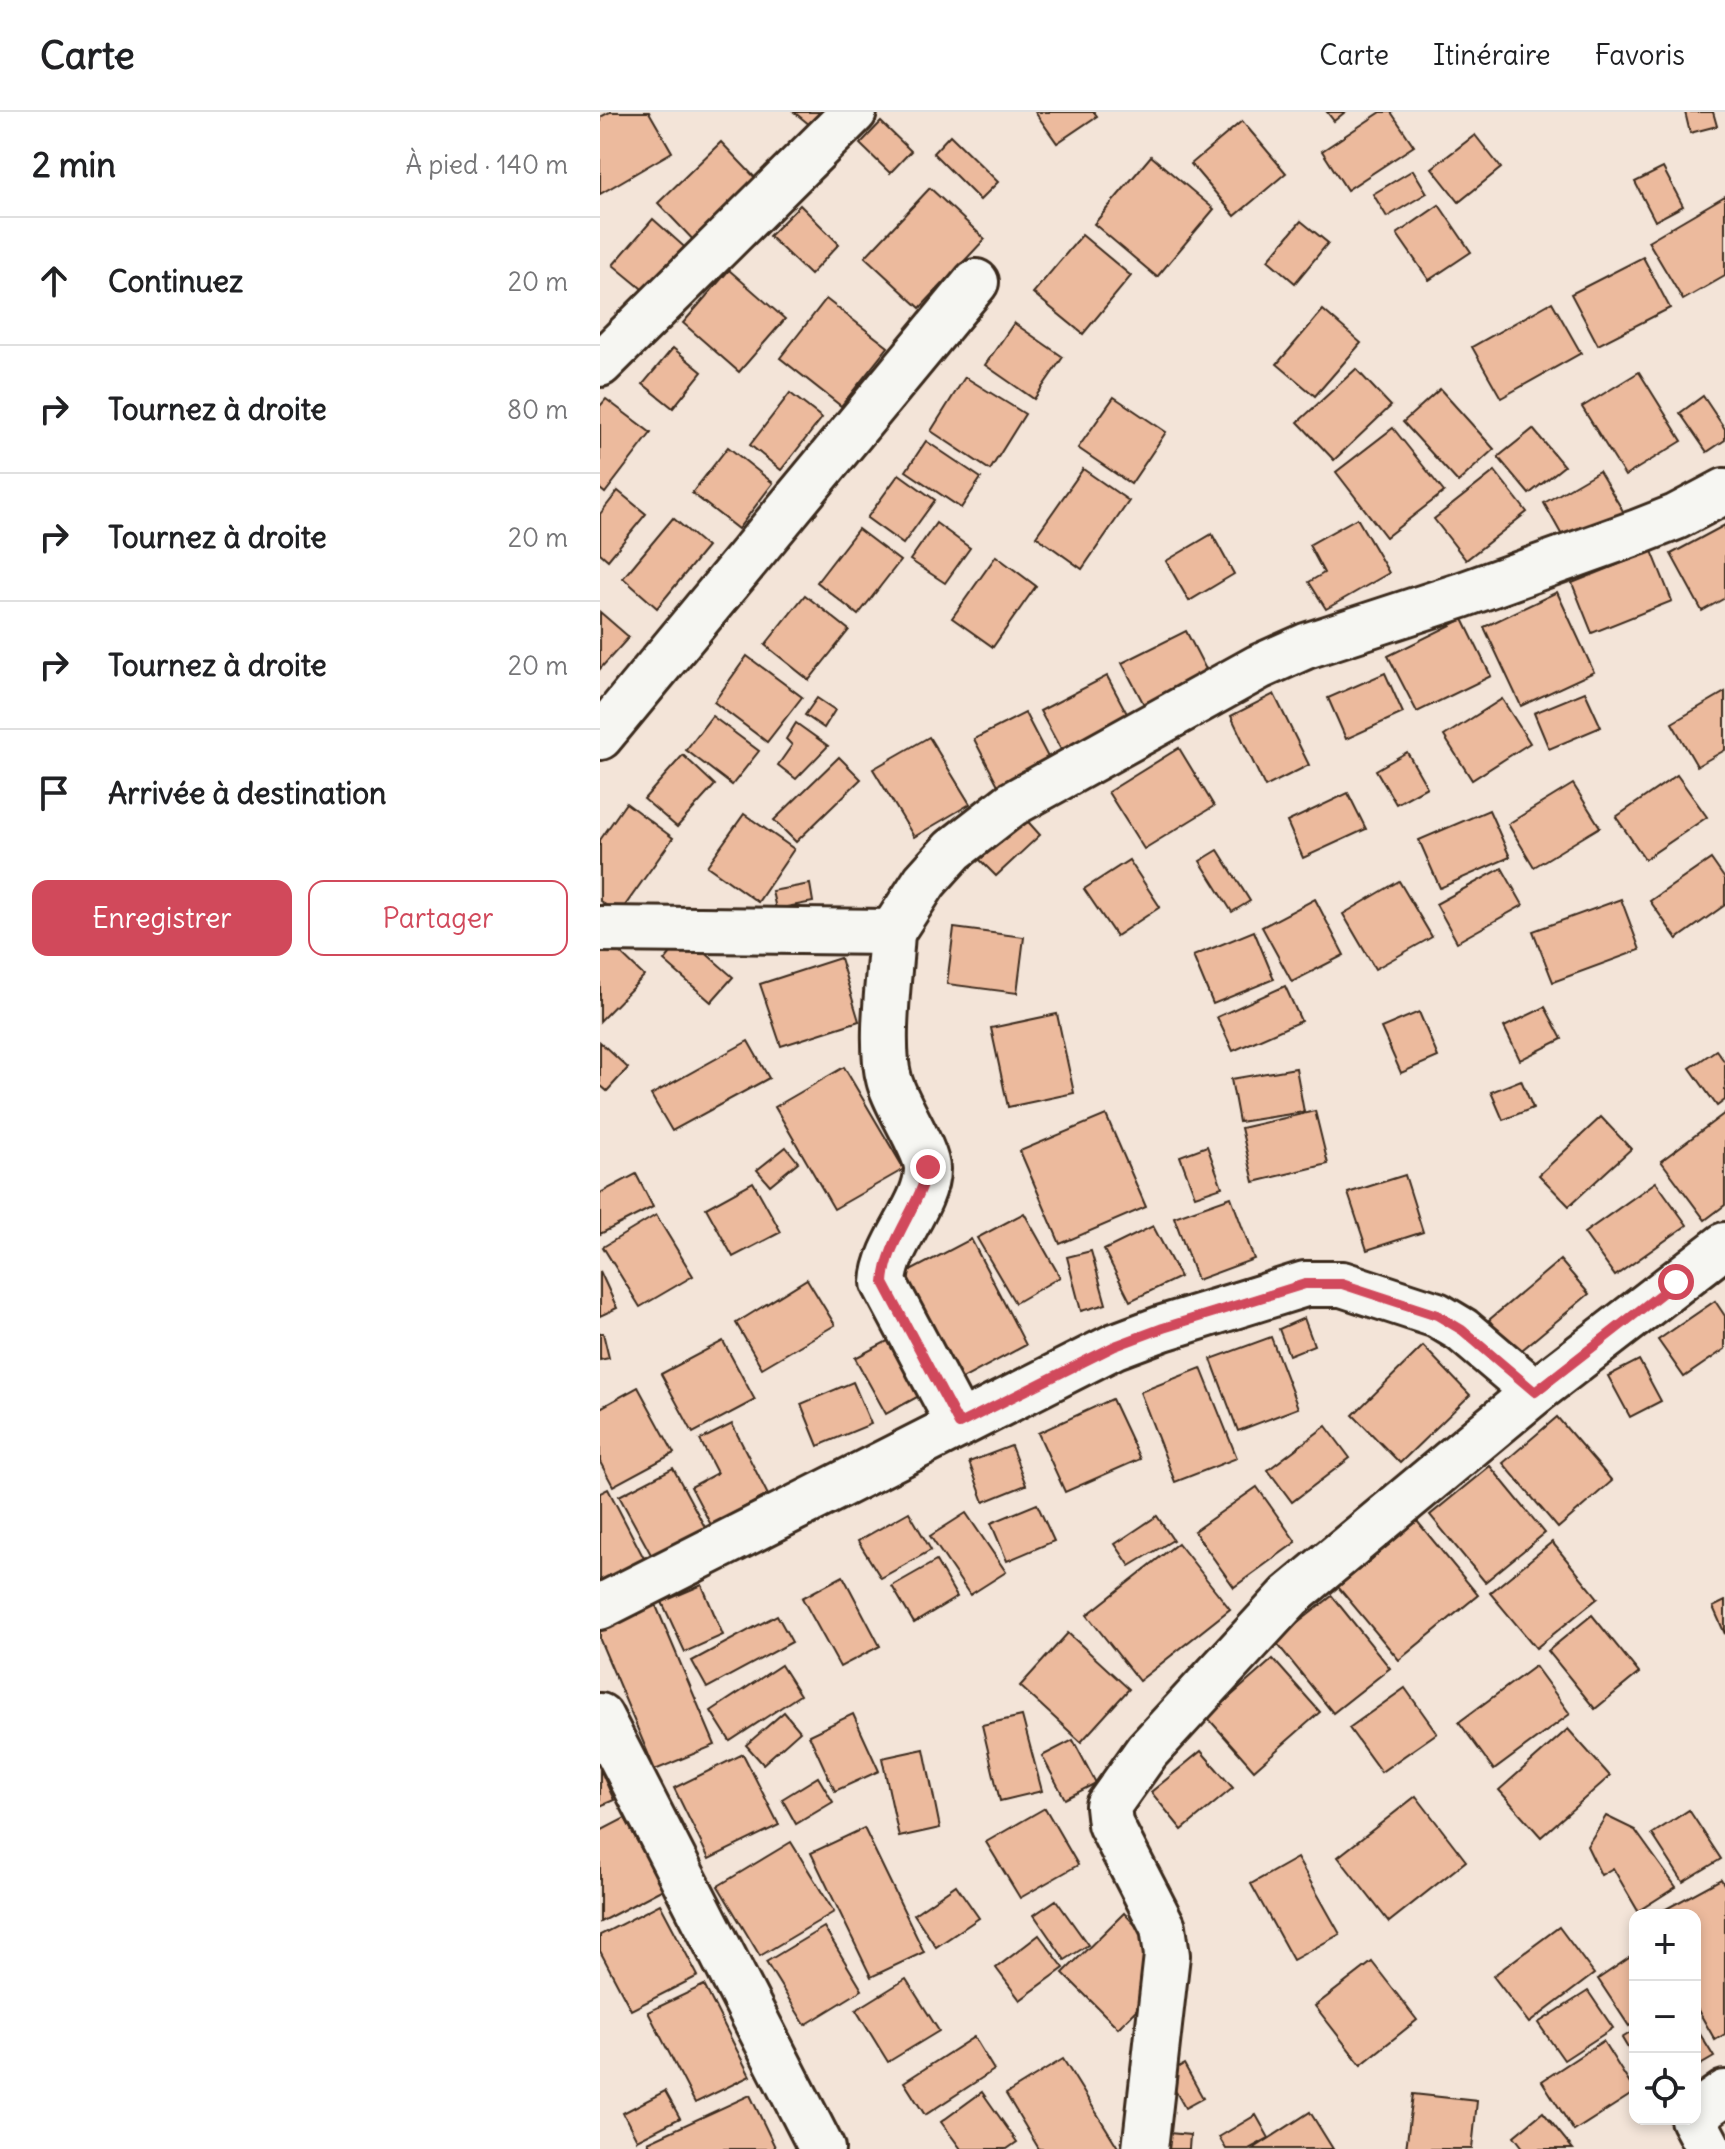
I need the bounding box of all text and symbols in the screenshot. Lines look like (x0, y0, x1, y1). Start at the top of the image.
text: Carte (40, 32, 135, 79)
text: Carte (1319, 37, 1389, 73)
text: Itinéraire (1433, 37, 1551, 73)
text: Favoris (1595, 37, 1685, 73)
text: 2 min (32, 143, 116, 186)
text: À pied · 140 m (406, 148, 568, 181)
icon: ahead (32, 259, 76, 303)
text: Continuez (108, 262, 243, 300)
text: 20 m (508, 265, 568, 298)
icon: right (32, 387, 76, 431)
text: Tournez à droite (108, 390, 327, 428)
text: 80 m (507, 393, 568, 426)
icon: right (32, 515, 76, 559)
text: Tournez à droite (108, 518, 327, 556)
text: 20 m (508, 521, 568, 554)
icon: right (32, 643, 76, 687)
text: Tournez à droite (108, 646, 327, 684)
text: 20 m (508, 649, 568, 682)
icon: arrive (32, 771, 76, 815)
text: Arrivée à destination (108, 774, 386, 812)
button: Enregistrer (32, 880, 292, 956)
button: Partager (308, 880, 568, 956)
route end (910, 1149, 946, 1185)
route start (1658, 1264, 1694, 1300)
map controls (1629, 1909, 1701, 2125)
button: + (1629, 1909, 1701, 1981)
button: − (1629, 1981, 1701, 2053)
button: locate (1629, 2053, 1701, 2125)

